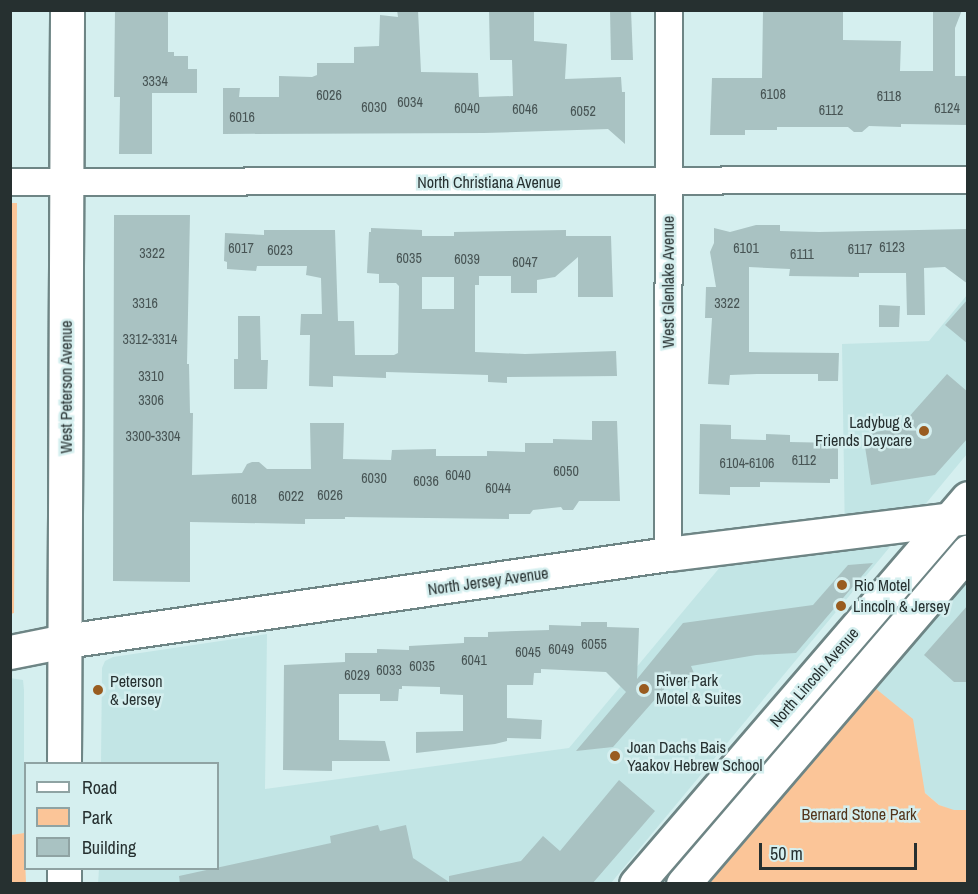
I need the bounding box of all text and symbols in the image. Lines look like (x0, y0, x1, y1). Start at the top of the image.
house number: 3334 (142, 73, 168, 89)
house number: 6108 (760, 86, 786, 102)
house number: 6026 (316, 87, 342, 103)
house number: 6118 (877, 88, 901, 104)
house number: 6034 (397, 94, 423, 110)
house number: 6030 (361, 99, 387, 115)
house number: 6040 (454, 100, 480, 116)
house number: 6124 (934, 100, 960, 116)
house number: 6046 (512, 101, 538, 117)
house number: 6112 (819, 102, 843, 118)
house number: 6052 (570, 103, 596, 119)
house number: 6016 (229, 109, 255, 125)
street label: North Christiana Avenue (417, 172, 561, 192)
street label: West Glenlake Avenue (658, 215, 678, 349)
house number: 6123 (879, 239, 905, 255)
house number: 6017 (228, 240, 254, 256)
house number: 6101 (733, 240, 759, 256)
house number: 6117 (848, 241, 872, 257)
house number: 6023 (267, 242, 293, 258)
house number: 3322 (139, 245, 165, 261)
house number: 6111 (790, 246, 814, 262)
house number: 6035 (396, 250, 422, 266)
house number: 6039 (454, 251, 480, 267)
house number: 6047 (512, 254, 538, 270)
house number: 3316 (132, 295, 158, 311)
house number: 3322 (714, 295, 740, 311)
street label: West Peterson Avenue (56, 320, 76, 454)
house number: 3312-3314 (123, 331, 177, 347)
house number: 3310 (138, 368, 164, 384)
house number: 3306 (138, 392, 164, 408)
place label: Ladybug & Friends Daycare (815, 412, 912, 450)
marker: Ladybug & Friends Daycare (917, 424, 931, 438)
house number: 3300-3304 (126, 428, 180, 444)
house number: 6112 (792, 452, 816, 468)
house number: 6104-6106 (720, 455, 774, 471)
house number: 6050 (553, 463, 579, 479)
house number: 6040 (445, 467, 471, 483)
house number: 6030 (361, 470, 387, 486)
house number: 6036 (413, 473, 439, 489)
house number: 6044 (485, 480, 511, 496)
house number: 6026 (317, 487, 343, 503)
house number: 6022 (278, 488, 304, 504)
house number: 6018 (231, 491, 257, 507)
street label: North Jersey Avenue (426, 563, 550, 599)
place label: Rio Motel (854, 575, 910, 595)
marker: Rio Motel (835, 578, 849, 592)
place label: Lincoln & Jersey (853, 596, 950, 616)
marker: Lincoln & Jersey (834, 599, 848, 613)
street label: North Lincoln Avenue (765, 623, 863, 731)
house number: 6055 (581, 636, 607, 652)
house number: 6049 (548, 641, 574, 657)
house number: 6045 (515, 644, 541, 660)
house number: 6041 (461, 652, 487, 668)
house number: 6035 (409, 658, 435, 674)
house number: 6033 (376, 662, 402, 678)
house number: 6029 (344, 667, 370, 683)
place label: River Park Motel & Suites (656, 670, 741, 708)
place label: Peterson & Jersey (110, 671, 163, 709)
marker: River Park Motel & Suites (637, 682, 651, 696)
marker: Peterson & Jersey (91, 683, 105, 697)
place label: Joan Dachs Bais Yaakov Hebrew School (627, 737, 762, 775)
marker: Joan Dachs Bais Yaakov Hebrew School (608, 749, 622, 763)
legend (24, 762, 219, 870)
text: Road (82, 775, 117, 800)
park label: Bernard Stone Park (801, 804, 917, 824)
text: Park (82, 805, 112, 830)
scale bar (762, 831, 920, 869)
text: Building (82, 835, 136, 860)
text: 50 m (770, 841, 803, 866)

